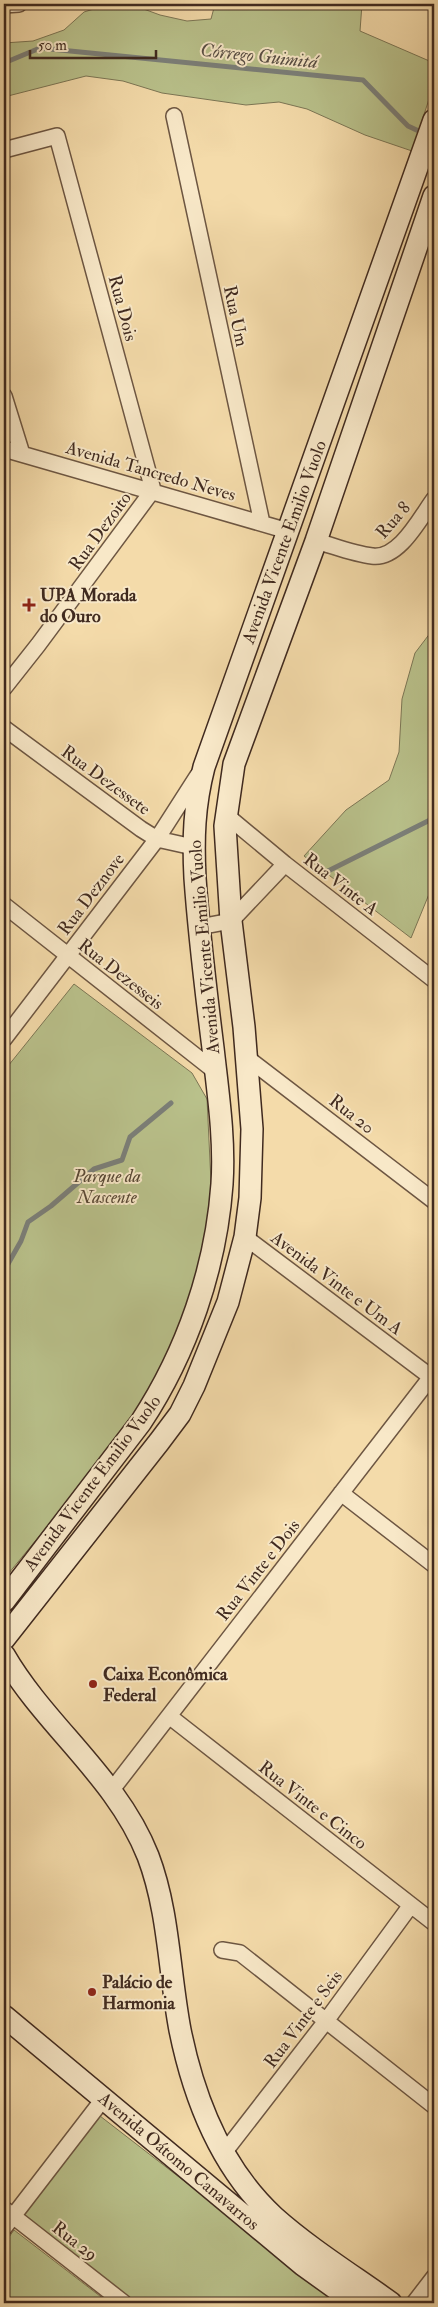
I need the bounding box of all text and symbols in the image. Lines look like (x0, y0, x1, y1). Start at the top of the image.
scale bar (30, 28, 156, 60)
text: 50 m (38, 36, 67, 55)
water label: Córrego Guimitá (199, 38, 321, 74)
street label: Rua Dois (103, 273, 142, 344)
street label: Rua Um (218, 283, 253, 349)
street label: Avenida Tancredo Neves (62, 436, 238, 507)
street label: Avenida Vicente Emilio Vuolo (237, 437, 332, 648)
street label: Rua Dezoito (64, 487, 137, 575)
street label: Rua 8 (371, 497, 416, 544)
place label: UPA Morada do Ouro (40, 584, 137, 628)
marker: UPA Morada do Ouro (22, 598, 36, 612)
street label: Rua Dezessete (57, 740, 155, 821)
street label: Avenida Vicente Emilio Vuolo (184, 839, 225, 1056)
street label: Rua Deznove (53, 848, 130, 940)
street label: Rua Vinte A (299, 848, 383, 921)
street label: Rua Dezesseis (73, 934, 168, 1015)
street label: Rua 20 (324, 1089, 379, 1139)
park label: Parque da Nascente (72, 1165, 141, 1209)
street label: Avenida Vinte e Um A (265, 1226, 408, 1341)
street label: Avenida Vicente Emilio Vuolo (18, 1390, 166, 1577)
street label: Rua Vinte e Dois (212, 1515, 305, 1626)
place label: Caixa Econômica Federal (103, 1663, 228, 1707)
marker: Caixa Econômica Federal (87, 1678, 99, 1690)
street label: Rua Vinte e Cinco (254, 1756, 372, 1855)
street label: Rua Vinte e Seis (259, 1966, 348, 2073)
place label: Palácio de Harmonia (102, 1971, 175, 2015)
marker: Palácio de Harmonia (86, 1986, 98, 1998)
street label: Avenida Oátomo Canavarros (93, 2087, 264, 2235)
street label: Rua 29 (47, 2216, 102, 2266)

